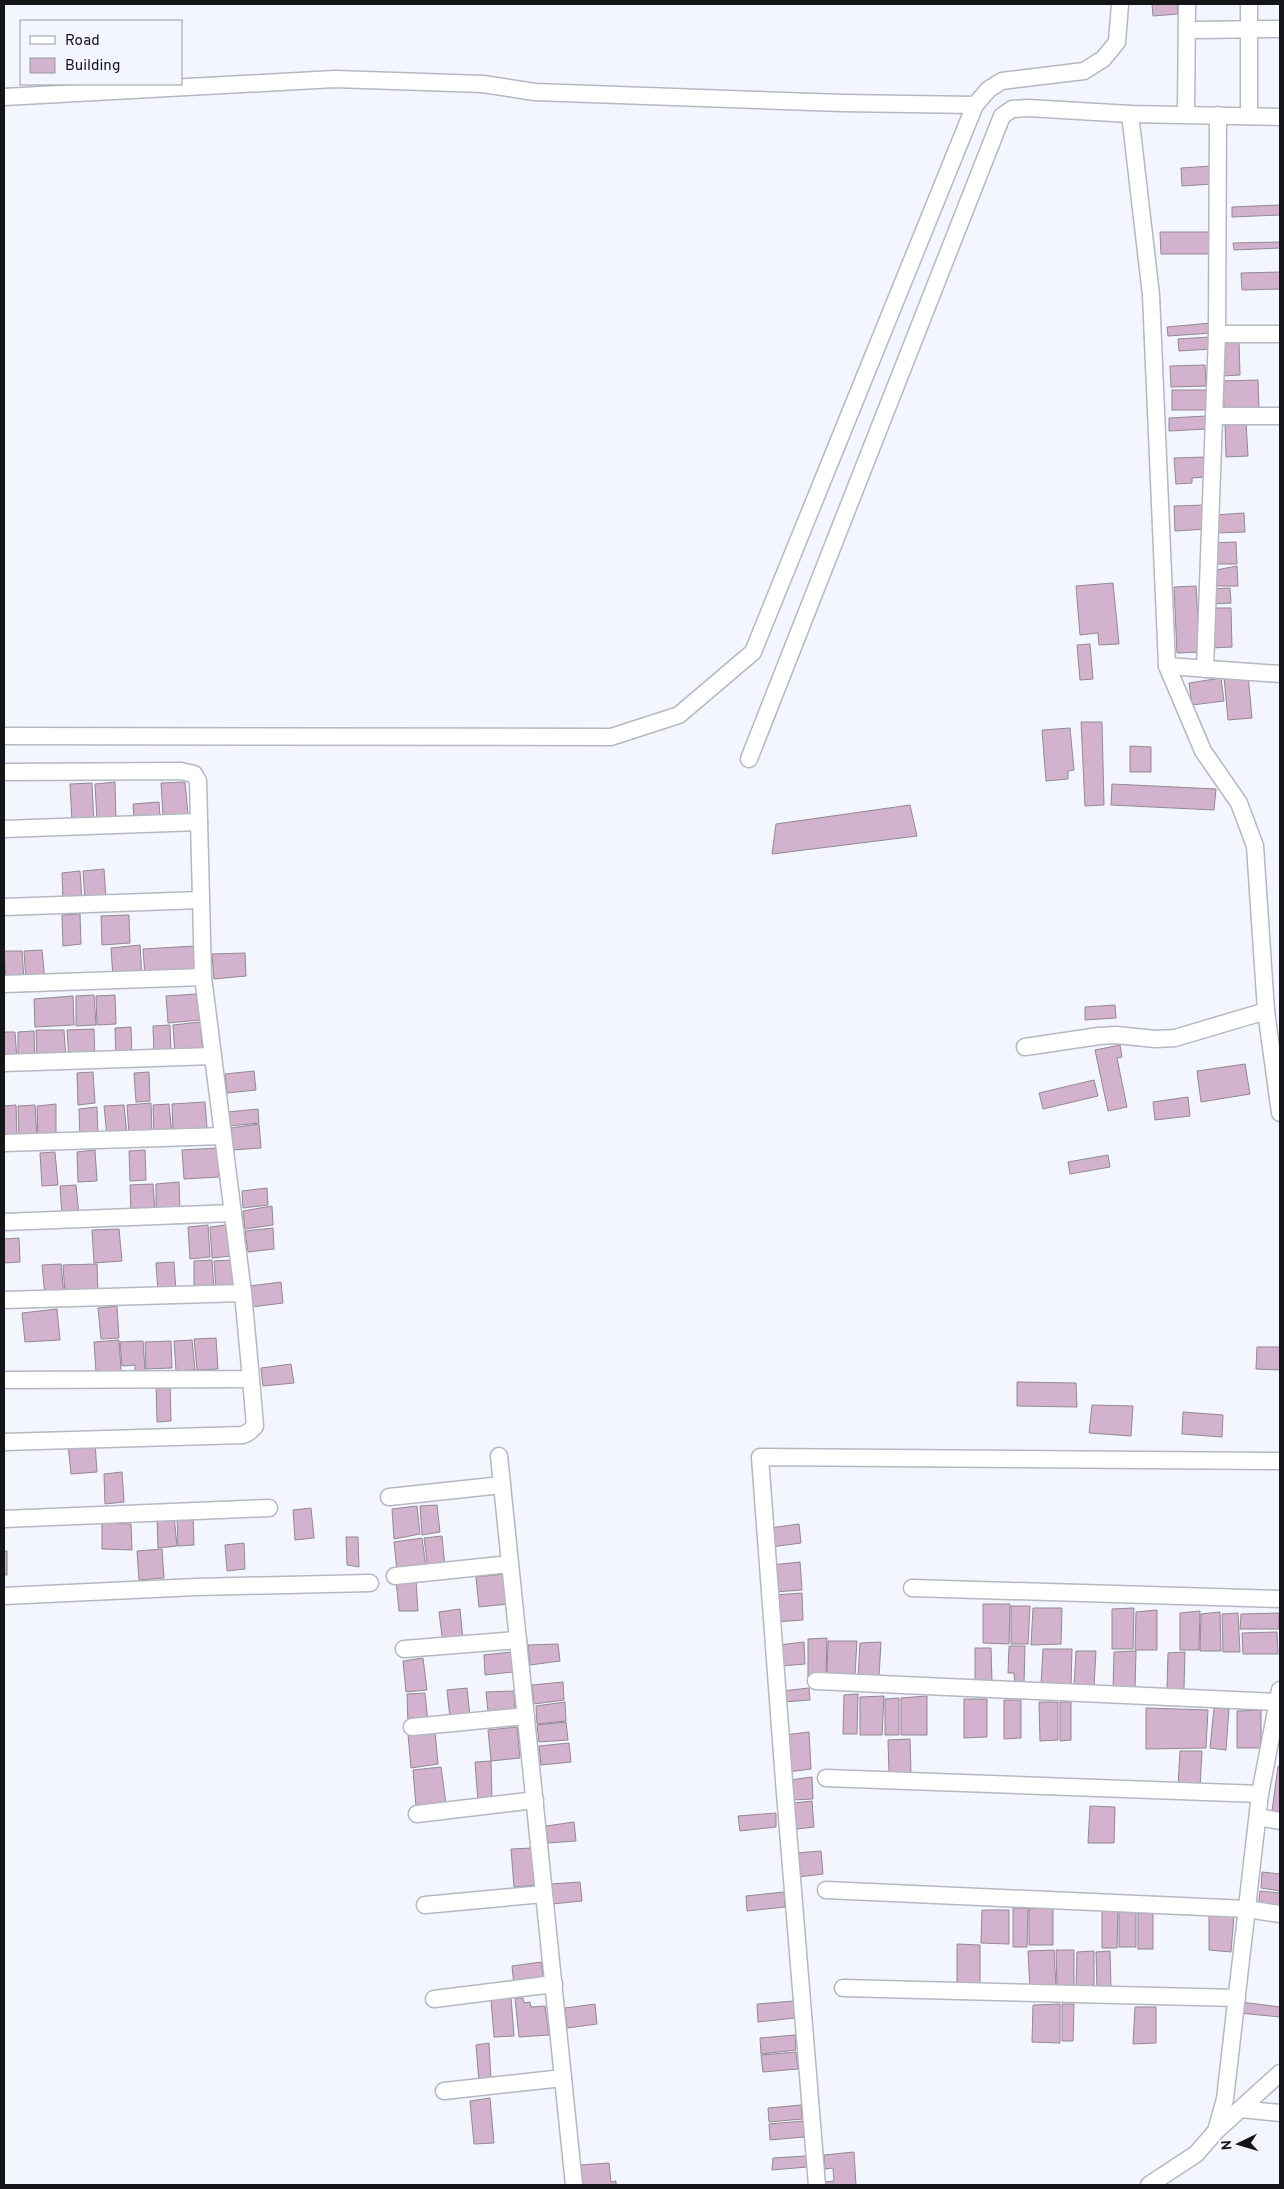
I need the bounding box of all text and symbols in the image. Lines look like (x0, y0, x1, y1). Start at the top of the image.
legend (20, 20, 182, 85)
text: Road (65, 32, 100, 51)
text: Building (65, 57, 120, 76)
north arrow (1214, 2119, 1264, 2169)
text: N (1219, 2139, 1236, 2151)

